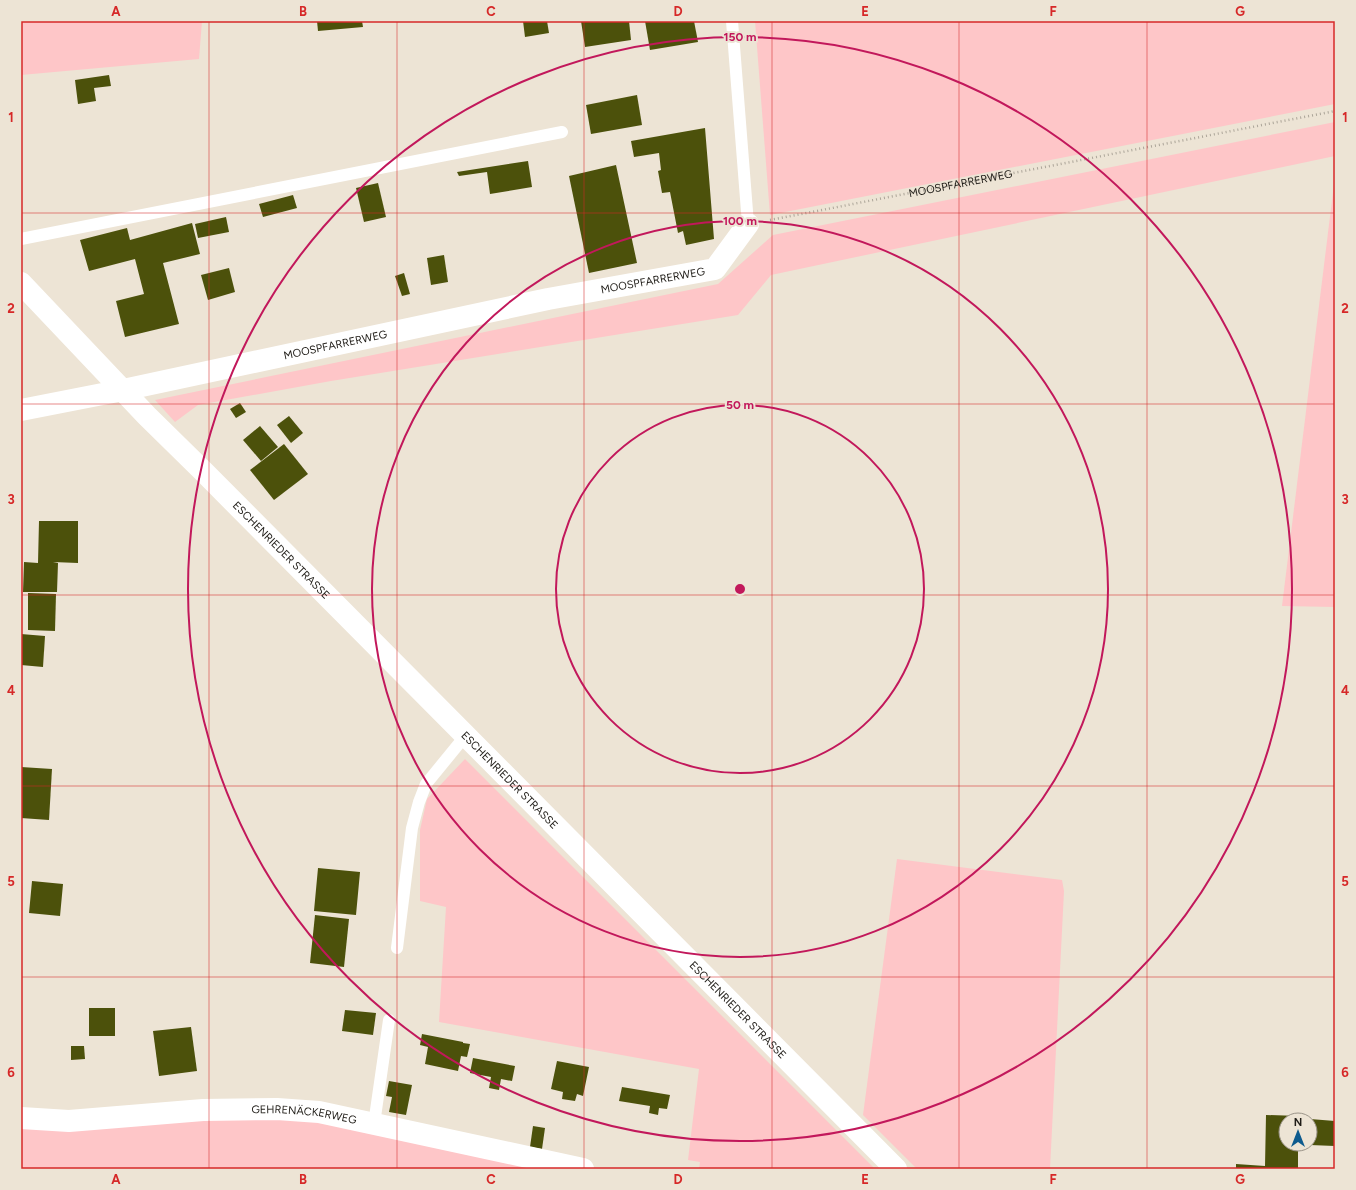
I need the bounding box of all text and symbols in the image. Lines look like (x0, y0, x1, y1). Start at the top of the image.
text: A (111, 4, 121, 19)
text: B (299, 4, 307, 19)
text: C (486, 4, 496, 19)
text: D (673, 4, 683, 19)
text: E (861, 4, 869, 19)
text: F (1049, 4, 1057, 19)
text: G (1235, 4, 1245, 19)
text: 150 m (723, 30, 757, 44)
text: 1 (8, 110, 14, 125)
text: 1 (1342, 110, 1348, 125)
street label: MOOSPFARRERWEG (907, 167, 1014, 200)
text: 100 m (723, 214, 757, 228)
street label: MOOSPFARRERWEG (600, 265, 706, 296)
text: 2 (7, 301, 15, 316)
text: 2 (1341, 301, 1349, 316)
street label: MOOSPFARRERWEG (282, 328, 388, 362)
text: 50 m (726, 398, 754, 412)
text: 3 (7, 492, 15, 507)
text: 3 (1341, 492, 1349, 507)
street label: ESCHENRIEDER STRASSE (230, 499, 332, 602)
centre of rings (733, 582, 747, 596)
text: 4 (7, 683, 15, 698)
text: 4 (1341, 683, 1349, 698)
street label: ESCHENRIEDER STRASSE (458, 729, 560, 832)
text: 5 (7, 874, 15, 889)
text: 5 (1341, 874, 1349, 889)
street label: ESCHENRIEDER STRASSE (687, 959, 789, 1062)
text: 6 (7, 1065, 15, 1080)
text: 6 (1341, 1065, 1349, 1080)
street label: GEHRENÄCKERWEG (251, 1103, 358, 1127)
north arrow (1278, 1112, 1318, 1152)
text: N (1294, 1116, 1302, 1129)
text: A (111, 1172, 121, 1187)
text: B (299, 1172, 307, 1187)
text: C (486, 1172, 496, 1187)
text: D (673, 1172, 683, 1187)
text: E (861, 1172, 869, 1187)
text: F (1049, 1172, 1057, 1187)
text: G (1235, 1172, 1245, 1187)

